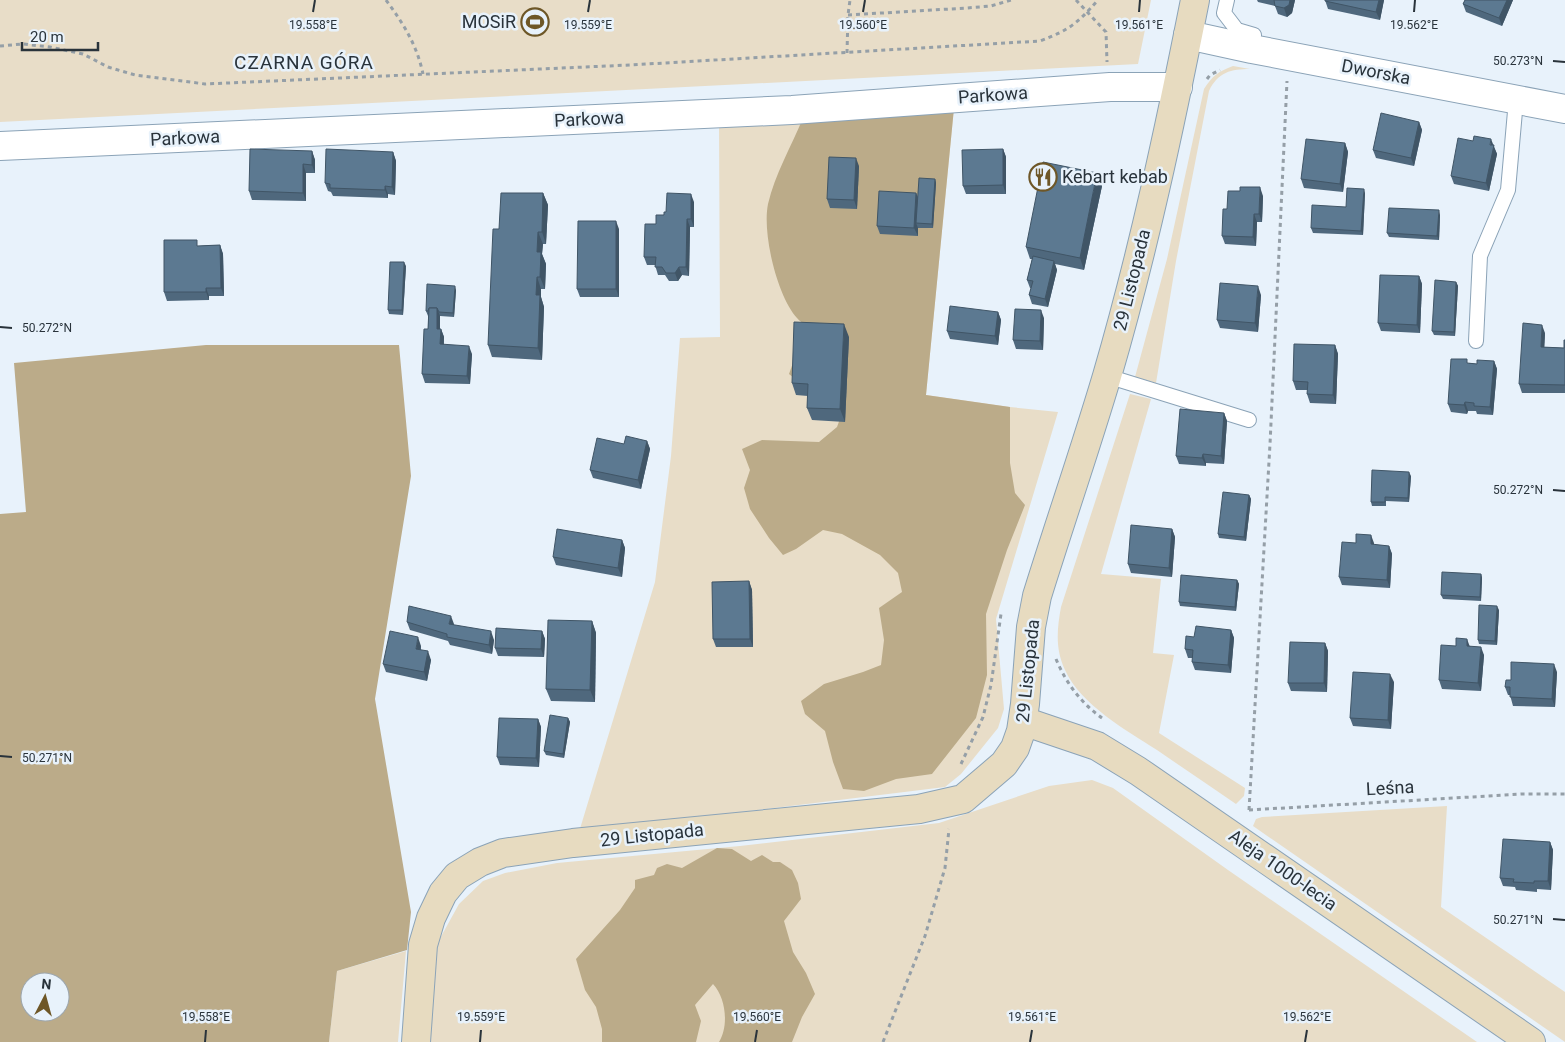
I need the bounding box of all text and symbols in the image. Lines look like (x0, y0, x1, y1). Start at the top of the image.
sports icon: MOSiR (520, 7, 550, 37)
place label: MOSiR (462, 11, 516, 32)
text: 19.558°E (289, 18, 337, 32)
text: 19.559°E (564, 18, 612, 32)
text: 19.560°E (839, 18, 887, 32)
text: 19.561°E (1115, 18, 1163, 32)
text: 19.562°E (1390, 18, 1438, 32)
scale bar (22, 20, 99, 52)
text: 20 m (30, 28, 64, 46)
district label: CZARNA GÓRA (234, 51, 374, 74)
text: 50.273°N (1493, 54, 1543, 68)
street label: Dworska (1340, 55, 1412, 88)
street label: Parkowa (957, 82, 1029, 107)
street label: Parkowa (554, 106, 624, 131)
street label: Parkowa (150, 125, 220, 150)
restaurant icon: Kebart kebab (1028, 162, 1058, 192)
place label: Kebart kebab (1062, 166, 1168, 187)
street label: 29 Listopada (1109, 227, 1154, 333)
text: 50.272°N (22, 321, 72, 335)
text: 50.272°N (1493, 483, 1543, 497)
street label: 29 Listopada (1012, 618, 1043, 724)
text: 50.271°N (22, 751, 72, 765)
street label: Leśna (1365, 776, 1415, 799)
street label: 29 Listopada (599, 819, 705, 850)
street label: Aleja 1000-lecia (1225, 825, 1341, 915)
text: 50.271°N (1493, 913, 1543, 927)
north arrow (20, 972, 70, 1022)
text: N (41, 976, 52, 993)
text: 19.558°E (182, 1010, 230, 1024)
text: 19.559°E (457, 1010, 505, 1024)
text: 19.560°E (733, 1010, 781, 1024)
text: 19.561°E (1008, 1010, 1056, 1024)
text: 19.562°E (1283, 1010, 1331, 1024)

